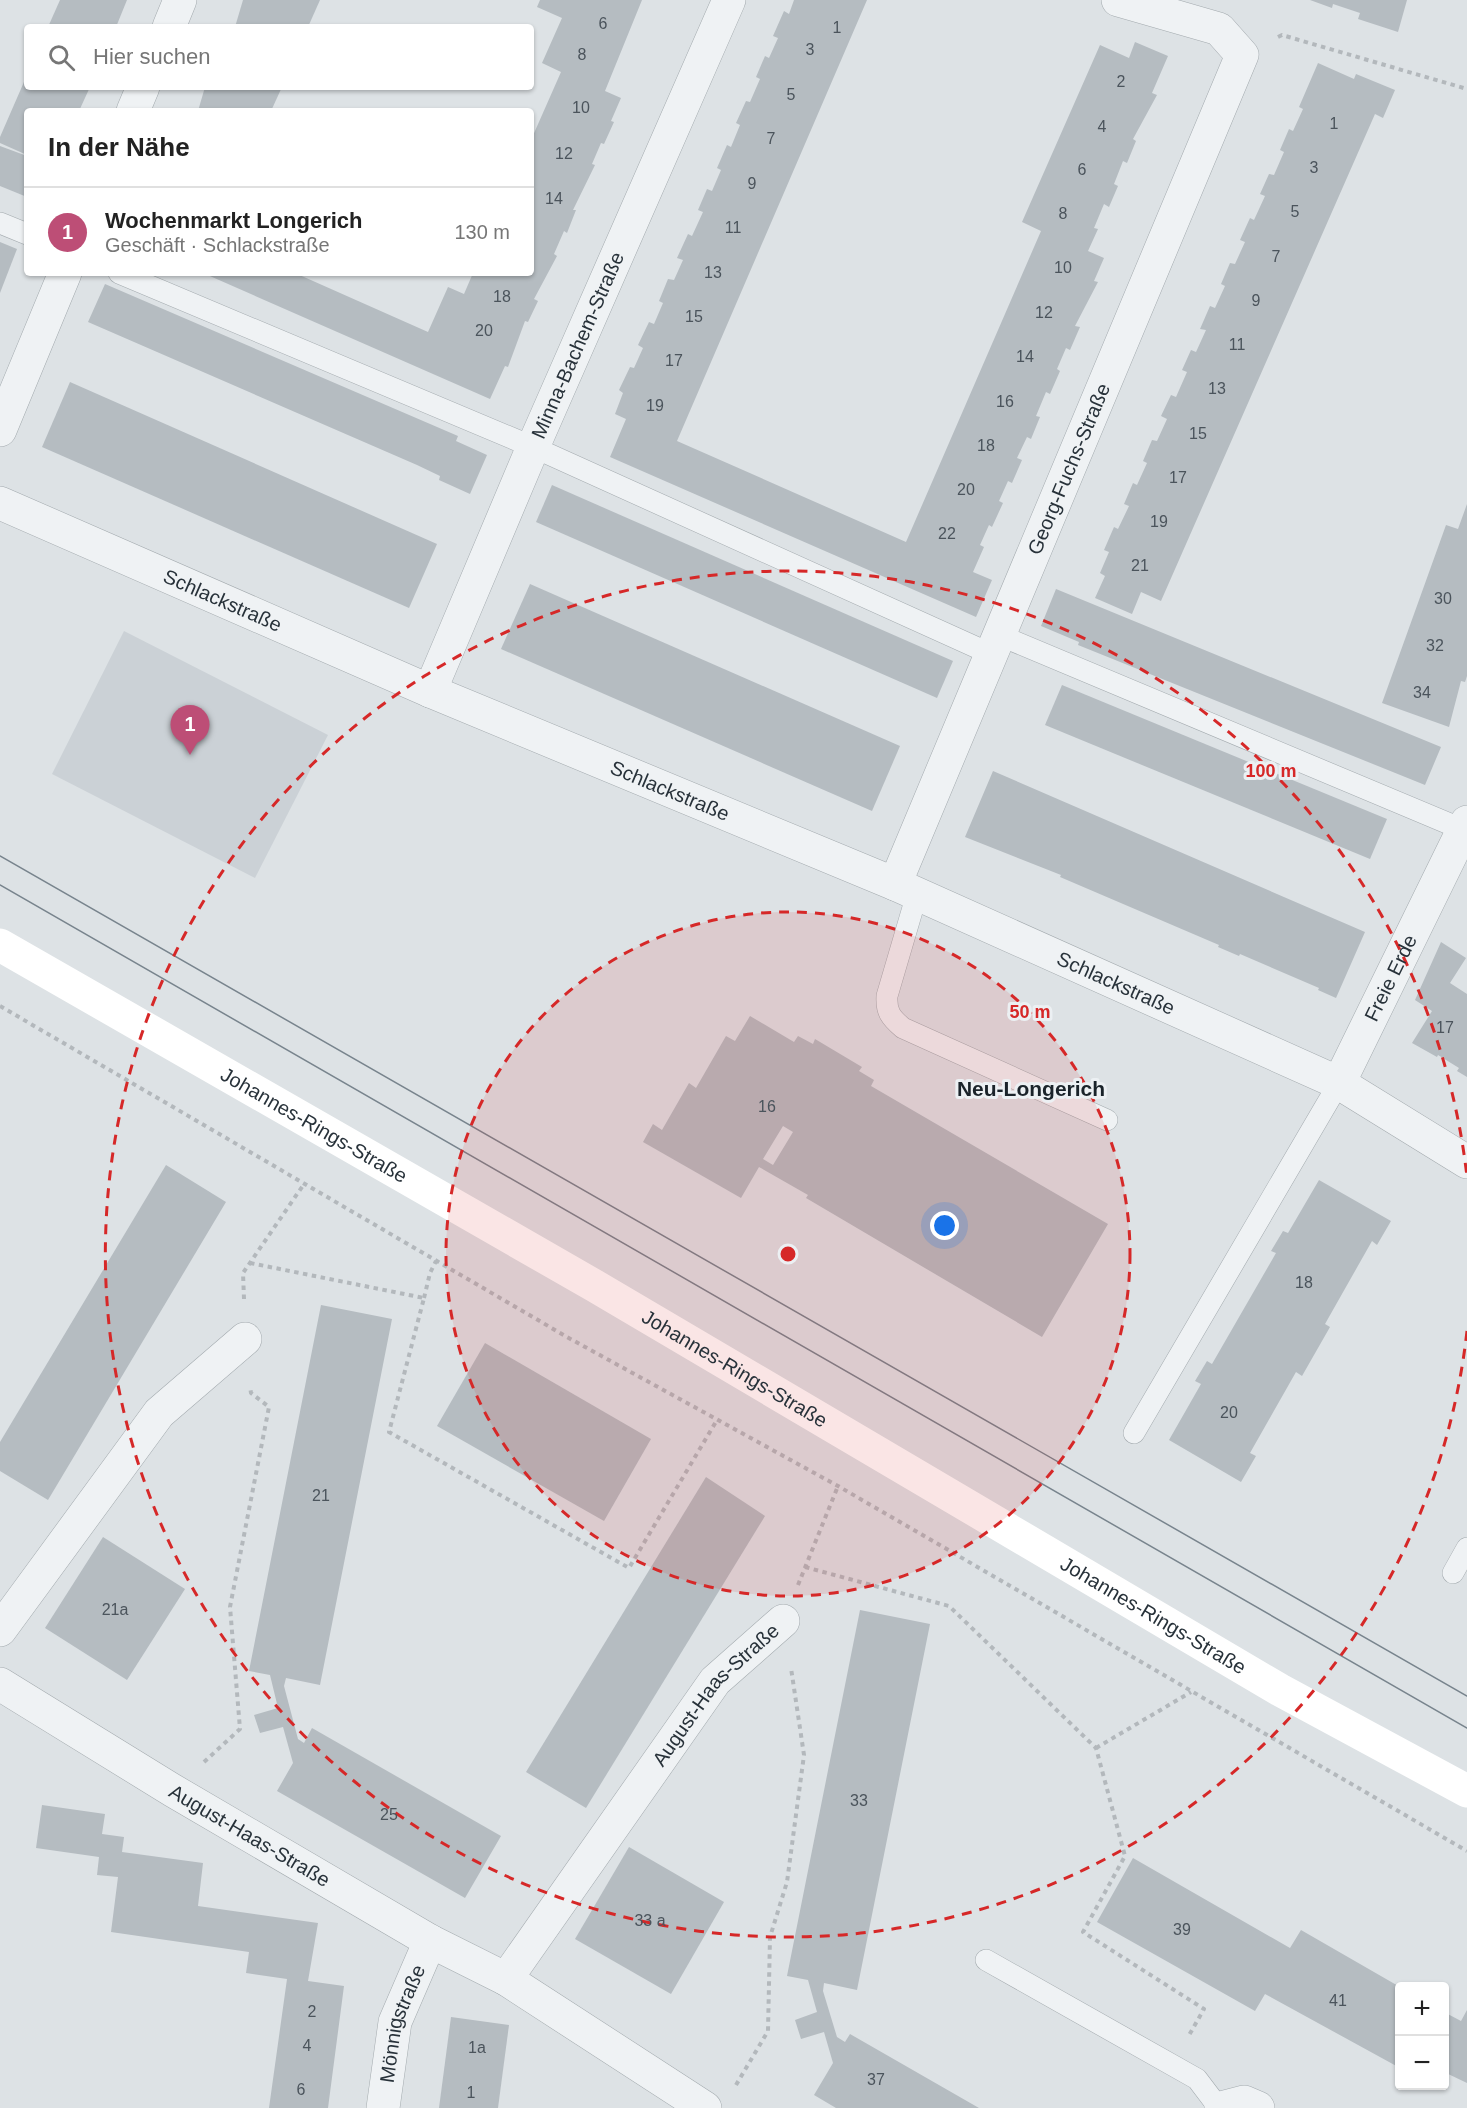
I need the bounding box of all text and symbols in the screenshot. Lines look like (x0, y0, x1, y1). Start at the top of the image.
house number: 6 (599, 15, 608, 32)
house number: 1 (833, 19, 842, 36)
search box (24, 24, 534, 90)
icon: search (45, 41, 78, 74)
house number: 3 (806, 41, 815, 58)
text: Hier suchen (93, 44, 210, 69)
house number: 8 (578, 46, 587, 63)
house number: 2 (1117, 73, 1126, 90)
house number: 5 (787, 86, 796, 103)
house number: 10 (572, 99, 590, 116)
house number: 1 (1330, 115, 1339, 132)
house number: 4 (1098, 118, 1107, 135)
house number: 7 (767, 130, 776, 147)
text: In der Nähe (48, 132, 190, 162)
house number: 12 (555, 145, 573, 162)
house number: 3 (1310, 159, 1319, 176)
house number: 6 (1078, 161, 1087, 178)
house number: 9 (748, 175, 757, 192)
house number: 14 (545, 190, 563, 207)
house number: 5 (1291, 203, 1300, 220)
house number: 8 (1059, 205, 1068, 222)
text: Wochenmarkt Longerich (105, 208, 363, 233)
house number: 11 (725, 219, 741, 236)
text: 1 (62, 221, 73, 243)
text: 130 m (454, 221, 510, 243)
text: Geschäft · Schlackstraße (105, 234, 330, 256)
house number: 7 (1272, 248, 1281, 265)
street label: Minna-Bachem-Straße (527, 249, 628, 442)
house number: 10 (1054, 259, 1072, 276)
house number: 13 (704, 264, 722, 281)
house number: 18 (493, 288, 511, 305)
house number: 9 (1252, 292, 1261, 309)
house number: 12 (1035, 304, 1053, 321)
house number: 15 (685, 308, 703, 325)
house number: 20 (475, 322, 493, 339)
house number: 11 (1229, 336, 1245, 353)
house number: 14 (1016, 348, 1034, 365)
house number: 17 (665, 352, 683, 369)
street label: Georg-Fuchs-Straße (1023, 380, 1114, 558)
house number: 13 (1208, 380, 1226, 397)
house number: 16 (996, 393, 1014, 410)
house number: 19 (646, 397, 664, 414)
house number: 15 (1189, 425, 1207, 442)
house number: 18 (977, 437, 995, 454)
house number: 17 (1169, 469, 1187, 486)
house number: 20 (957, 481, 975, 498)
house number: 19 (1150, 513, 1168, 530)
house number: 22 (938, 525, 956, 542)
house number: 21 (1131, 557, 1149, 574)
street label: Schlackstraße (160, 565, 285, 636)
house number: 30 (1434, 590, 1452, 607)
house number: 32 (1426, 637, 1444, 654)
house number: 34 (1413, 684, 1431, 701)
pin: 1 (170, 706, 210, 755)
street label: Schlackstraße (607, 756, 733, 825)
text: 100 m (1245, 761, 1297, 781)
street label: Freie Erde (1360, 931, 1421, 1025)
street label: Schlackstraße (1054, 947, 1178, 1019)
text: 50 m (1009, 1002, 1051, 1022)
house number: 17 (1436, 1019, 1454, 1036)
street label: Johannes-Rings-Straße (217, 1063, 411, 1187)
district label: Neu-Longerich (957, 1077, 1105, 1100)
house number: 16 (758, 1098, 776, 1115)
your location (930, 1211, 959, 1240)
centre of rings (778, 1244, 798, 1264)
house number: 18 (1295, 1274, 1313, 1291)
street label: Johannes-Rings-Straße (638, 1305, 831, 1432)
house number: 20 (1220, 1404, 1238, 1421)
house number: 21 (312, 1487, 330, 1504)
street label: Johannes-Rings-Straße (1057, 1552, 1250, 1678)
house number: 21a (102, 1601, 128, 1618)
street label: August-Haas-Straße (648, 1619, 783, 1770)
street label: August-Haas-Straße (165, 1780, 334, 1891)
house number: 33 (850, 1792, 868, 1809)
house number: 25 (380, 1806, 398, 1823)
house number: 33 a (634, 1912, 666, 1929)
house number: 39 (1173, 1921, 1191, 1938)
street label: Mönnigstraße (376, 1961, 429, 2084)
map controls (1395, 1982, 1449, 2090)
button: + (1395, 1982, 1449, 2036)
house number: 41 (1329, 1992, 1347, 2009)
house number: 2 (308, 2003, 317, 2020)
button: − (1395, 2036, 1449, 2090)
house number: 4 (303, 2037, 312, 2054)
house number: 1a (468, 2039, 486, 2056)
house number: 37 (867, 2071, 885, 2088)
house number: 6 (297, 2081, 306, 2098)
house number: 1 (467, 2084, 476, 2101)

